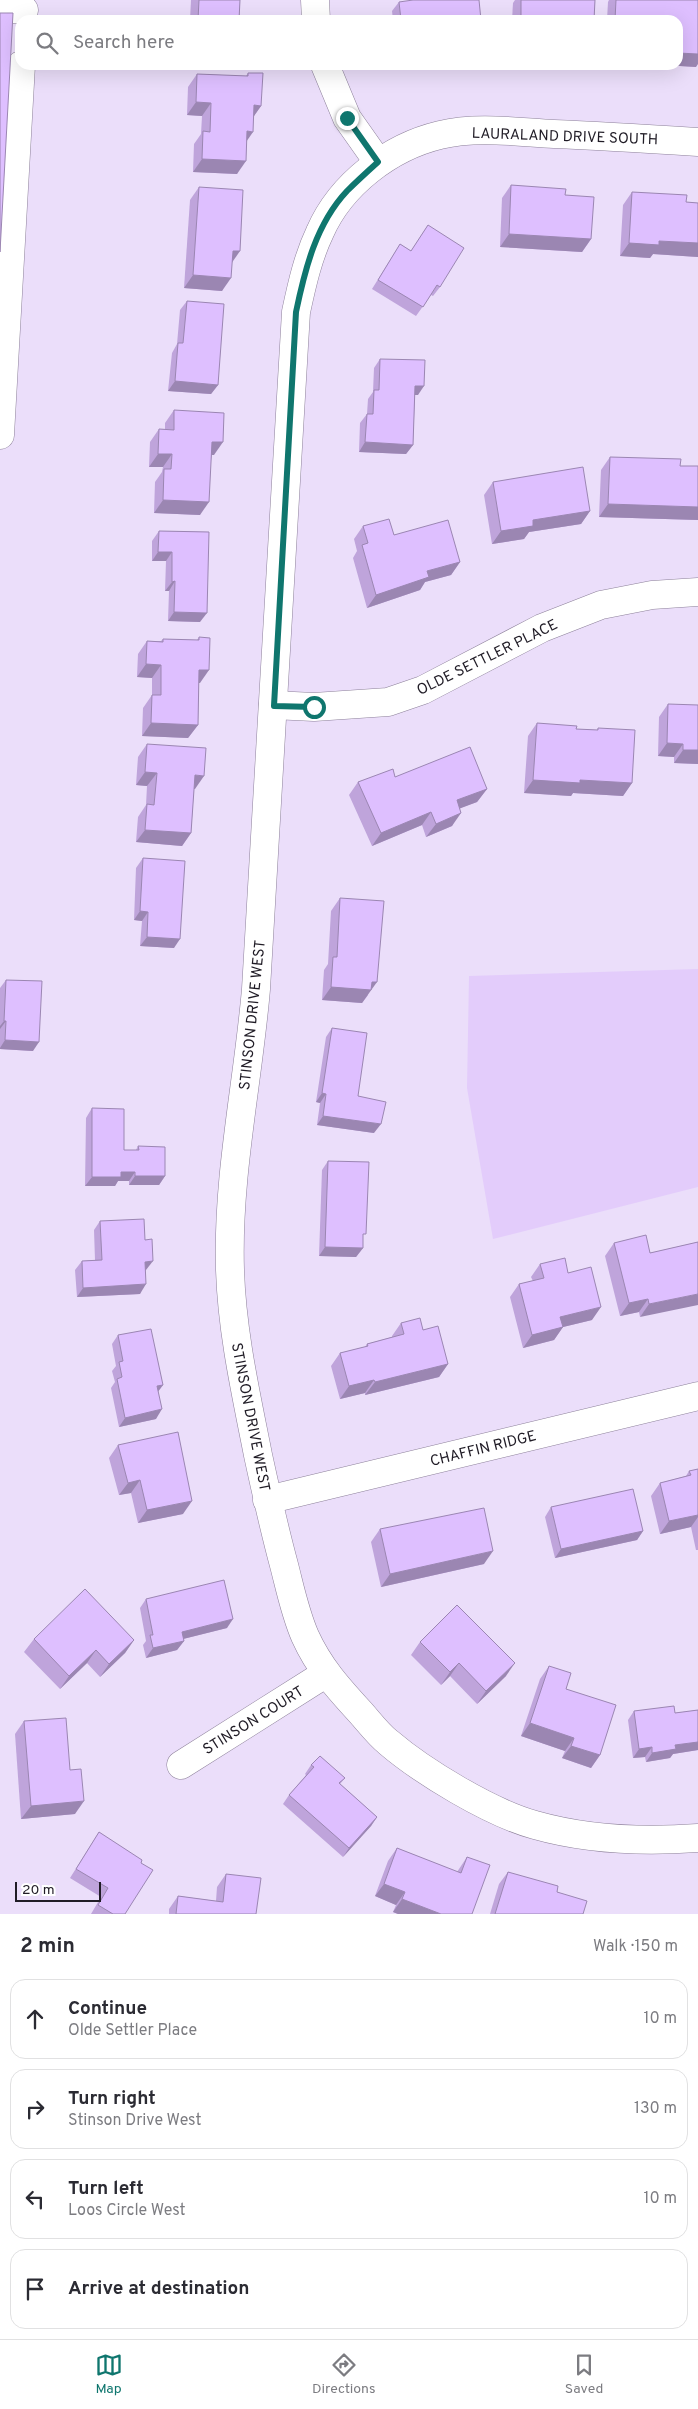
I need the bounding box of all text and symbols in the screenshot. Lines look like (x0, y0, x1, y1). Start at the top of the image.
search box (15, 15, 683, 70)
icon: search (33, 29, 61, 57)
text: Search here (73, 31, 175, 55)
route end (336, 107, 359, 130)
street label: LAURALAND DRIVE SOUTH (471, 125, 659, 150)
street label: OLDE SETTLER PLACE (414, 616, 561, 701)
route start (303, 696, 326, 719)
street label: STINSON DRIVE WEST (236, 939, 271, 1091)
street label: STINSON DRIVE WEST (226, 1341, 273, 1493)
street label: CHAFFIN RIDGE (428, 1427, 538, 1472)
street label: STINSON COURT (200, 1683, 308, 1760)
scale bar (15, 1879, 101, 1902)
text: 20 m (22, 1882, 55, 1899)
text: 2 min (20, 1933, 75, 1960)
text: Walk · 150 m (593, 1937, 678, 1957)
text: Continue (68, 1997, 147, 2021)
icon: ahead (21, 2005, 49, 2033)
text: 10 m (643, 2009, 677, 2029)
text: Olde Settler Place (68, 2021, 197, 2041)
text: Turn right (68, 2087, 156, 2111)
icon: right (21, 2095, 49, 2123)
text: 130 m (634, 2099, 677, 2119)
text: Stinson Drive West (68, 2111, 202, 2131)
text: Turn left (68, 2177, 144, 2201)
icon: left (21, 2185, 49, 2213)
text: 10 m (643, 2189, 677, 2209)
text: Loos Circle West (68, 2201, 186, 2221)
icon: arrive (21, 2275, 49, 2303)
text: Arrive at destination (68, 2277, 249, 2301)
tab: Map (95, 2351, 123, 2398)
tab: Directions (312, 2351, 376, 2398)
tab: Saved (565, 2351, 603, 2398)

